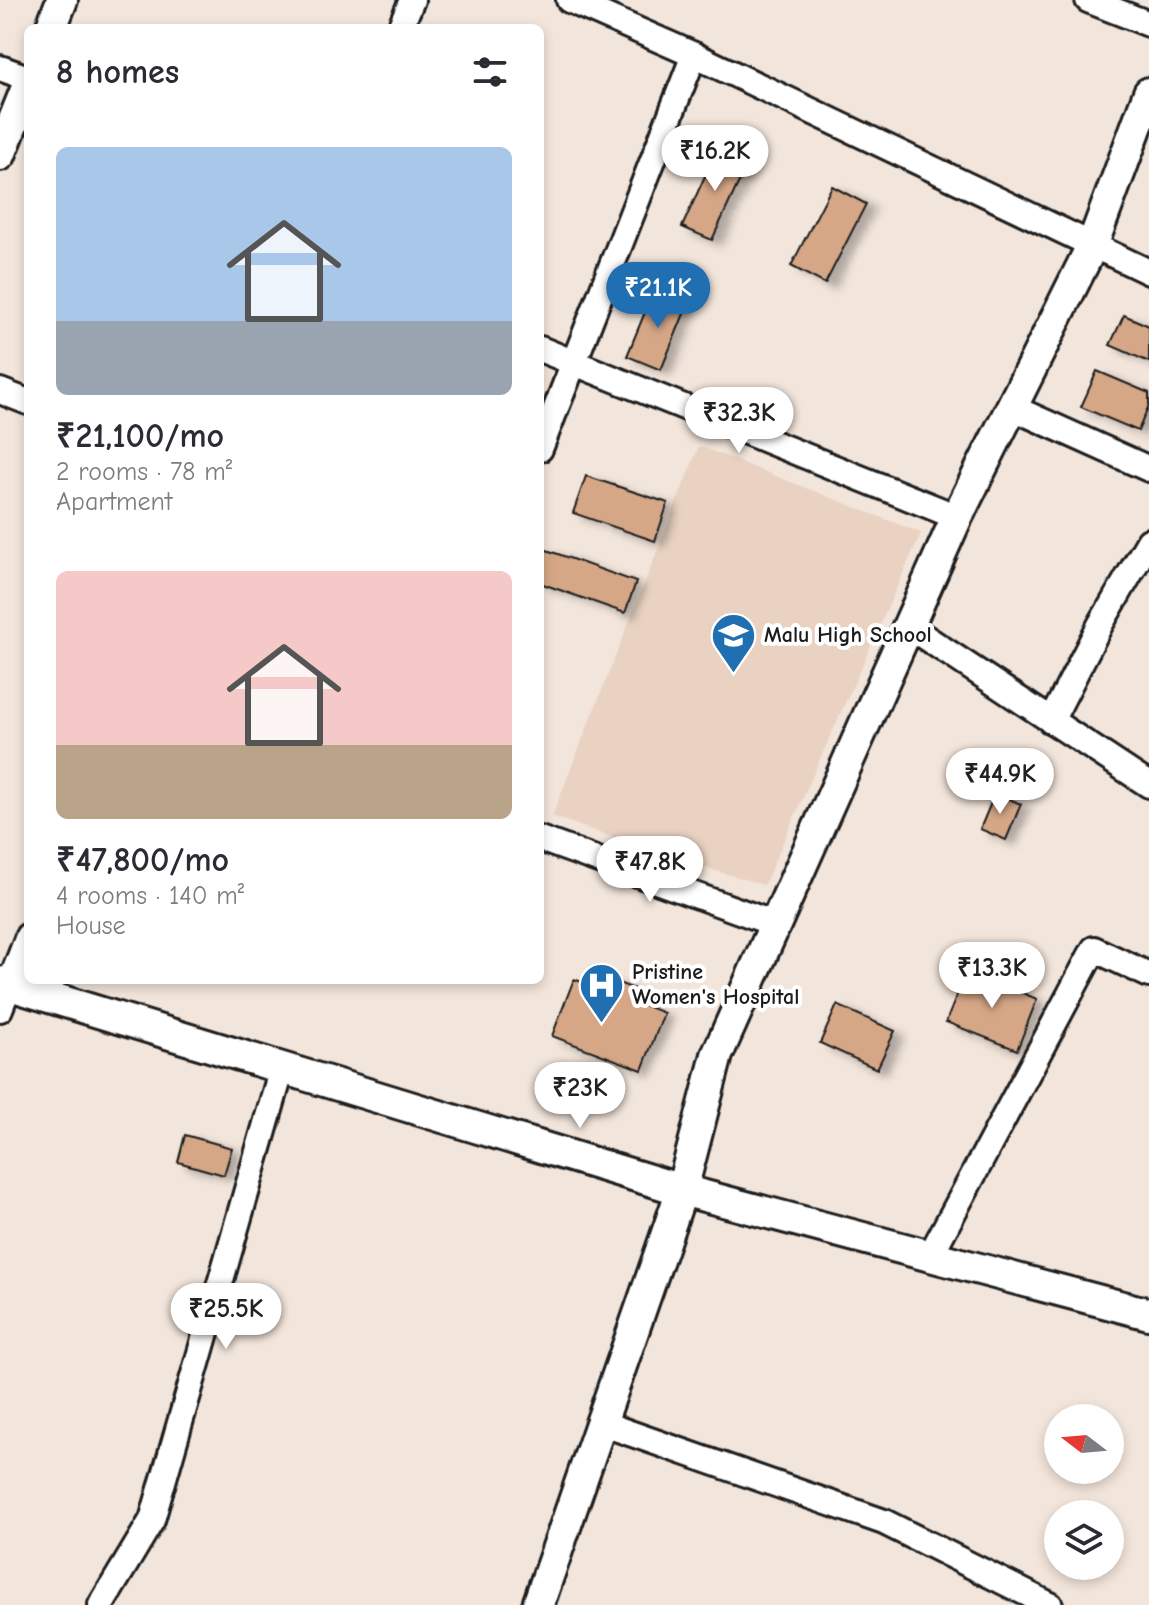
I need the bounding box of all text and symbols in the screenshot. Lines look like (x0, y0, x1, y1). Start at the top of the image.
icon: filters (468, 50, 512, 94)
text: 8 homes (56, 52, 179, 92)
pin: ₹16.2K (650, 125, 780, 193)
text: ₹16.2K (680, 136, 750, 166)
icon: home (212, 199, 356, 343)
pin: ₹21.1K (593, 262, 723, 330)
text: ₹21.1K (624, 273, 692, 303)
pin: ₹32.3K (674, 387, 804, 455)
text: ₹32.3K (703, 398, 775, 428)
text: ₹21,100/mo (56, 416, 224, 456)
text: 2 rooms · 78 m² (56, 457, 232, 487)
text: Apartment (56, 487, 172, 517)
school or university icon: Malu High School (709, 611, 757, 674)
place label: Malu High School (764, 622, 932, 648)
icon: home (212, 623, 356, 767)
pin: ₹44.9K (935, 748, 1065, 816)
text: ₹44.9K (964, 759, 1036, 789)
pin: ₹47.8K (585, 836, 715, 904)
text: ₹47,800/mo (56, 840, 229, 880)
text: ₹47.8K (614, 847, 686, 877)
text: 4 rooms · 140 m² (56, 881, 244, 911)
text: House (56, 911, 126, 941)
pin: ₹13.3K (927, 942, 1057, 1010)
text: ₹13.3K (957, 953, 1027, 983)
place label: Pristine Women's Hospital (632, 959, 799, 1010)
hospital icon: Pristine Women's Hospital (577, 961, 625, 1024)
pin: ₹23K (533, 1062, 627, 1130)
text: ₹23K (552, 1073, 608, 1103)
pin: ₹25.5K (161, 1283, 291, 1351)
text: ₹25.5K (189, 1294, 263, 1324)
north arrow (1044, 1404, 1124, 1484)
map controls (1044, 1404, 1124, 1580)
button: layers (1044, 1500, 1124, 1580)

